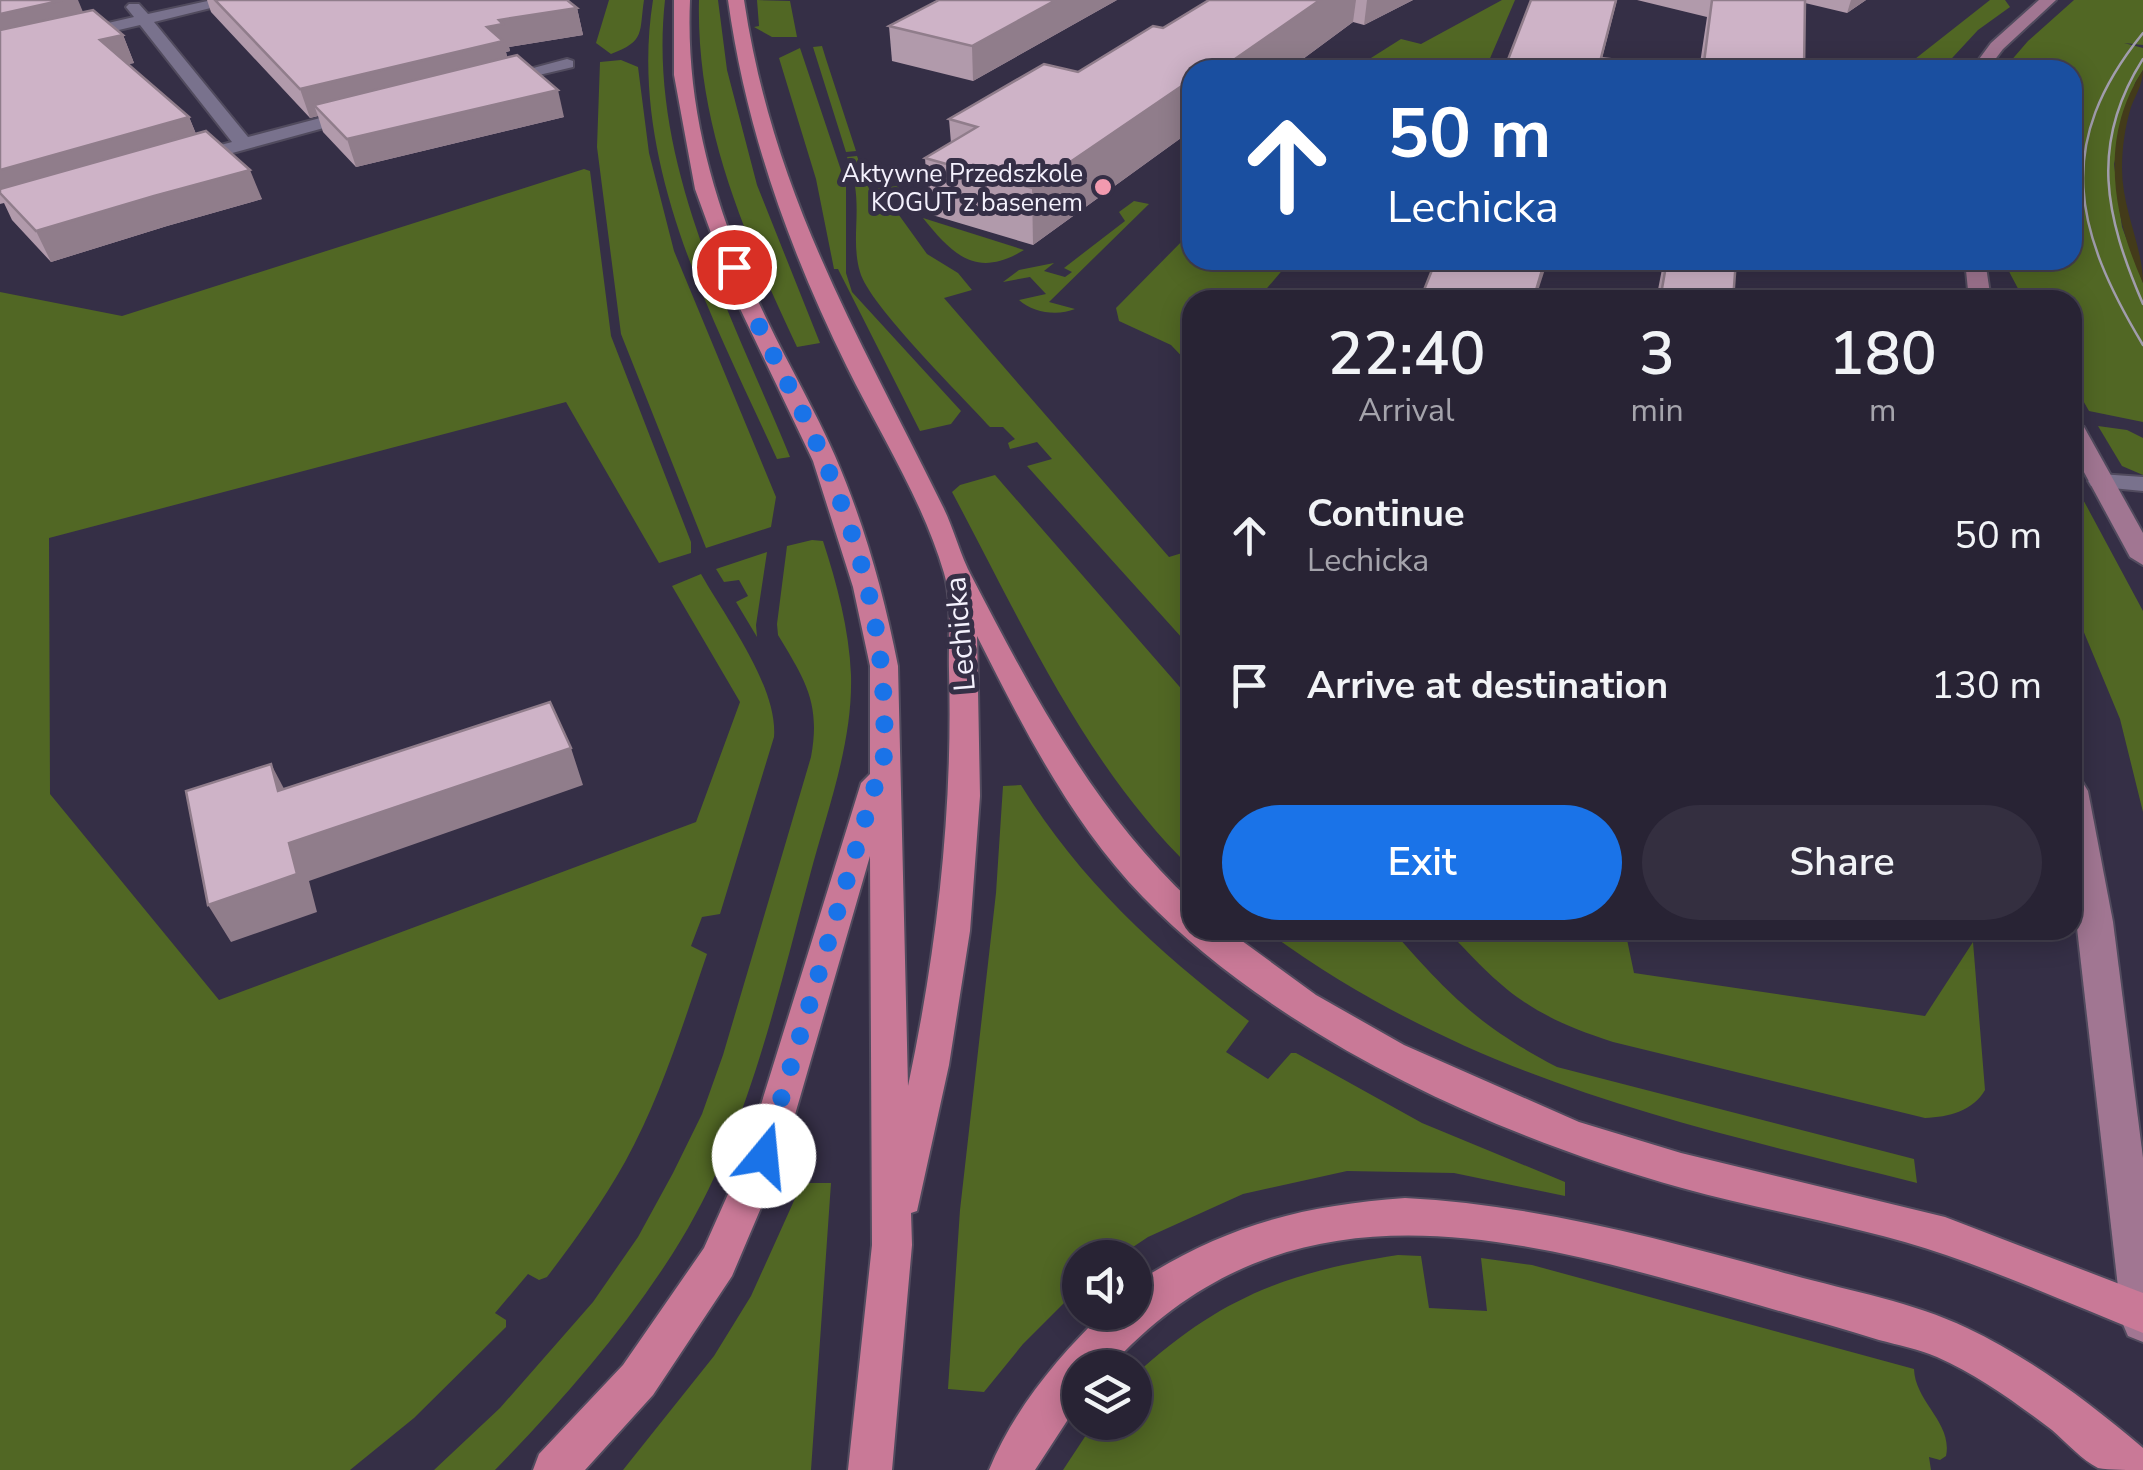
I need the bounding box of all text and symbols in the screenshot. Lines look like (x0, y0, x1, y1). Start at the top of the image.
text: 50 m (1387, 86, 1551, 182)
icon: ahead (1222, 100, 1352, 230)
place label: Aktywne Przedszkole KOGUT z basenem (841, 157, 1083, 220)
marker: Aktywne Przedszkole KOGUT z basenem (1092, 176, 1114, 198)
text: Lechicka (1387, 177, 1559, 238)
pin (692, 225, 777, 310)
icon: arrive (707, 240, 762, 295)
text: 22:40 (1327, 313, 1485, 395)
text: 3 (1639, 313, 1675, 395)
text: 180 (1829, 313, 1937, 395)
text: Arrival (1358, 389, 1454, 432)
text: min (1631, 389, 1684, 432)
text: m (1869, 389, 1897, 432)
text: Continue (1307, 488, 1465, 539)
icon: ahead (1222, 508, 1277, 563)
text: 50 m (1954, 510, 2042, 561)
text: Lechicka (1307, 539, 1429, 582)
street label: Lechicka (935, 575, 986, 693)
icon: arrive (1222, 658, 1277, 713)
text: Arrive at destination (1307, 660, 1668, 711)
text: 130 m (1931, 660, 2042, 711)
button: Exit (1222, 805, 1622, 920)
button: Share (1642, 805, 2042, 920)
position arrow (712, 1104, 816, 1208)
map controls (1062, 1240, 1152, 1440)
button: sound (1062, 1240, 1152, 1330)
button: layers (1062, 1350, 1152, 1440)

